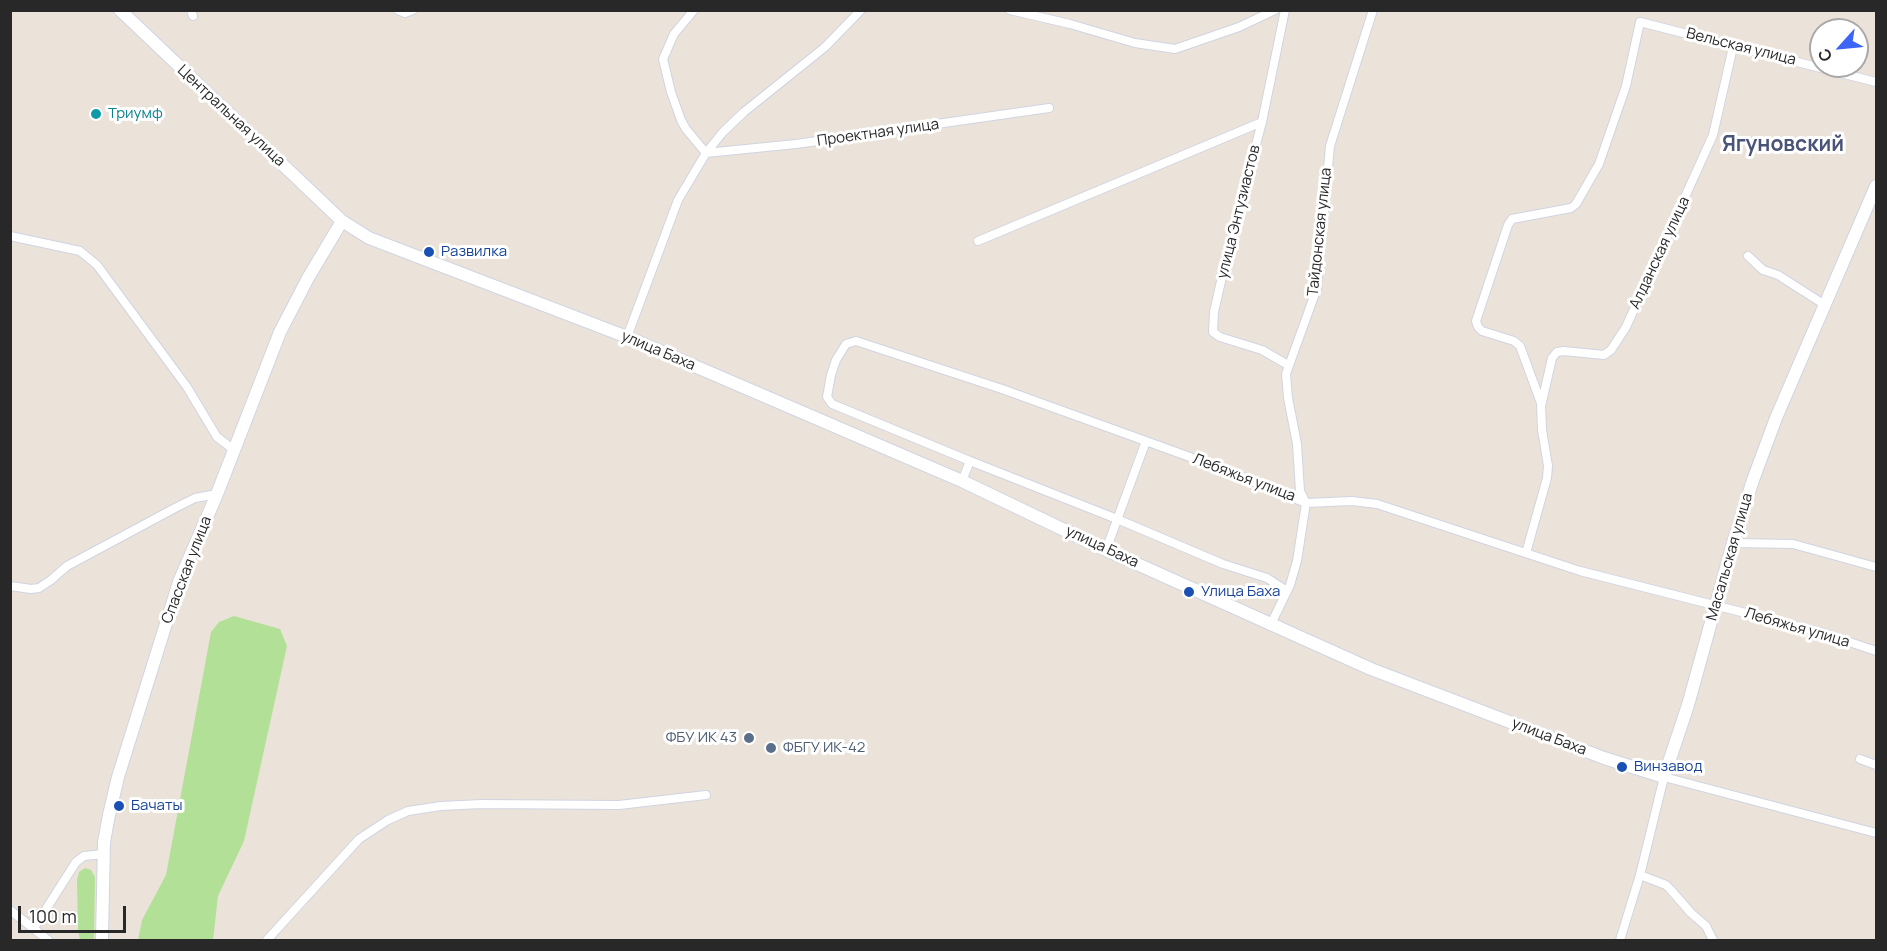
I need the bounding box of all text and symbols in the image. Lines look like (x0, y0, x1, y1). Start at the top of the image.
north arrow (1809, 18, 1869, 78)
street label: Вельская улица (1684, 25, 1798, 69)
text: С (1812, 45, 1837, 66)
street label: Центральная улица (173, 62, 289, 170)
place label: Триумф (108, 105, 163, 123)
marker: Триумф (89, 107, 103, 121)
street label: Проектная улица (816, 116, 940, 150)
district label: Ягуновский (1722, 132, 1844, 158)
street label: улица Энтузиастов (1214, 143, 1264, 281)
street label: Тайдонская улица (1304, 167, 1336, 297)
street label: Алданская улица (1626, 194, 1694, 312)
place label: Развилка (441, 243, 507, 261)
marker: Развилка (422, 245, 436, 259)
street label: улица Баха (618, 327, 698, 375)
street label: Лебяжья улица (1190, 450, 1298, 506)
street label: Масальская улица (1703, 491, 1757, 623)
street label: Спасская улица (158, 514, 216, 626)
street label: улица Баха (1063, 522, 1141, 572)
place label: Улица Баха (1201, 583, 1280, 601)
marker: Улица Баха (1182, 585, 1196, 599)
street label: Лебяжья улица (1742, 604, 1852, 652)
street label: улица Баха (1509, 714, 1589, 760)
place label: ФБУ ИК 43 (666, 729, 737, 747)
marker: ФБУ ИК 43 (742, 731, 756, 745)
place label: ФБГУ ИК-42 (783, 739, 865, 757)
marker: ФБГУ ИК-42 (764, 741, 778, 755)
place label: Винзавод (1634, 758, 1702, 776)
marker: Винзавод (1615, 760, 1629, 774)
place label: Бачаты (131, 797, 183, 815)
marker: Бачаты (112, 799, 126, 813)
scale bar (21, 894, 129, 932)
text: 100 m (29, 904, 77, 928)

